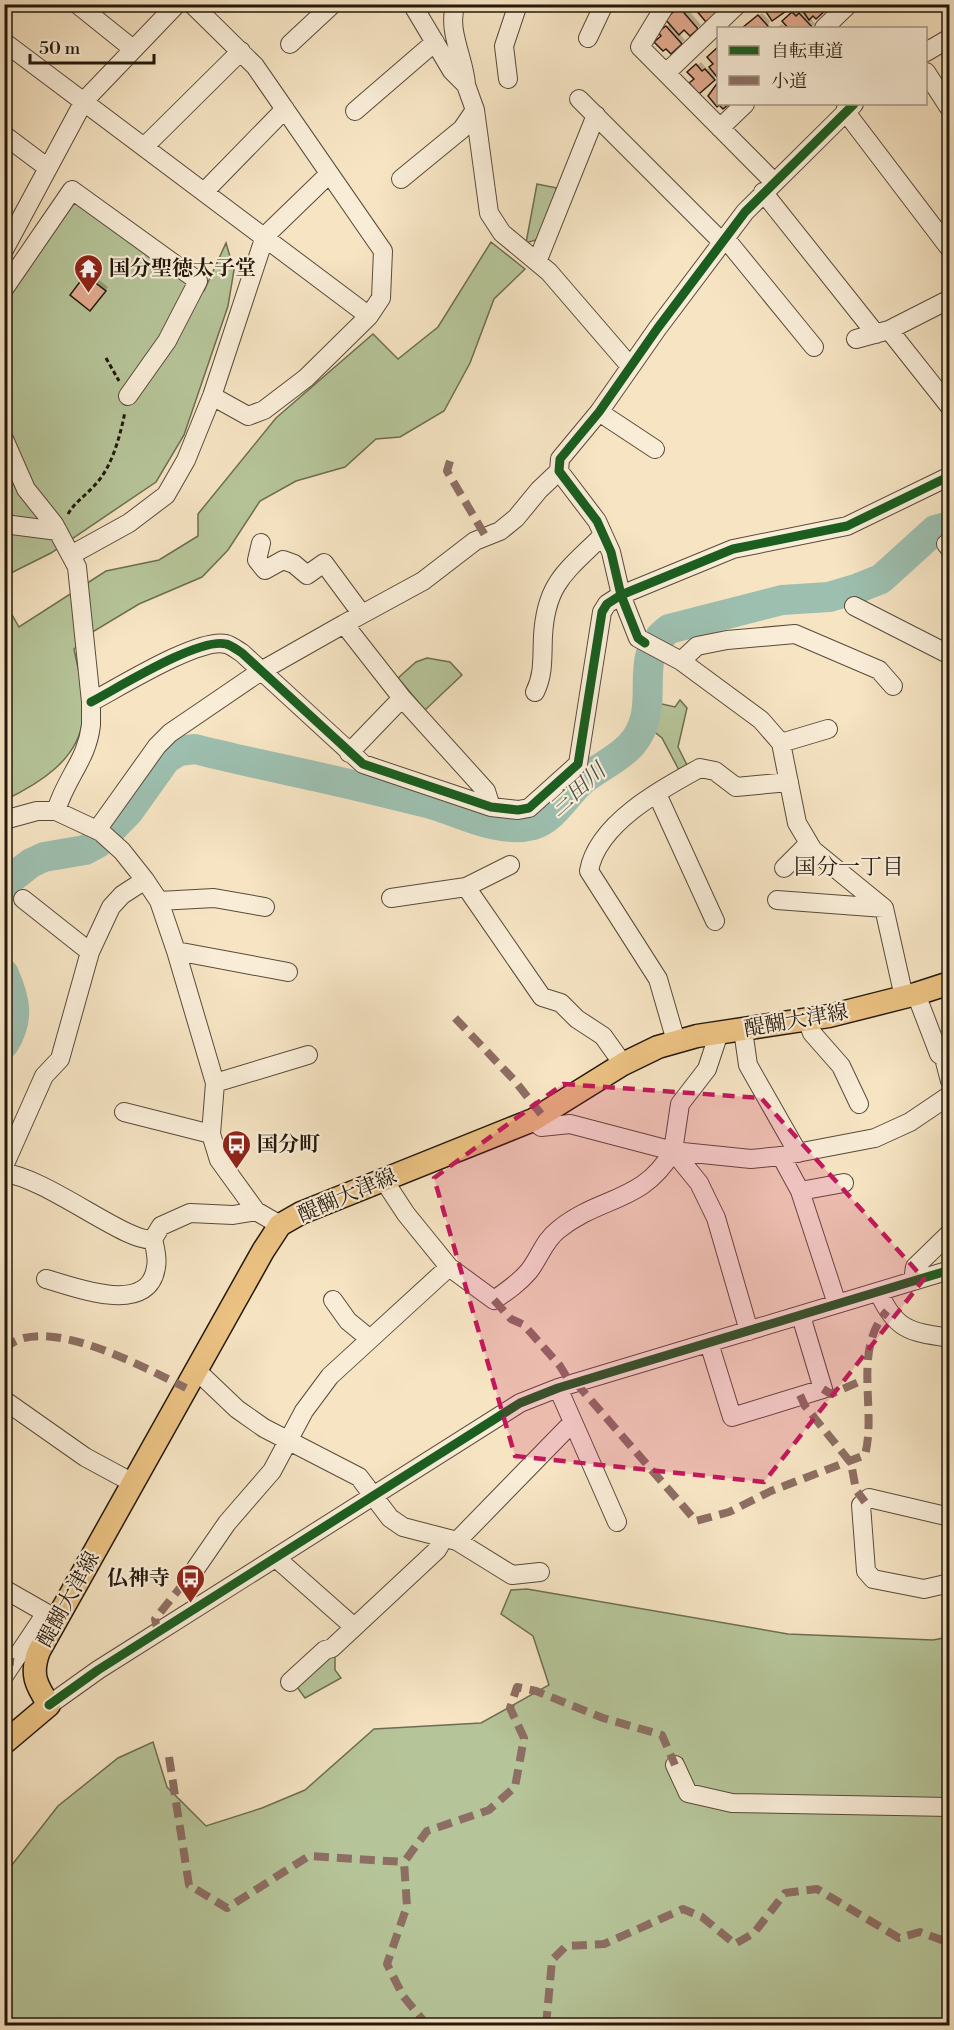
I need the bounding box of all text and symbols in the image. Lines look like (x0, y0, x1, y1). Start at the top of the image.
scale bar (30, 27, 154, 65)
legend (717, 27, 927, 105)
text: 50 m (39, 37, 81, 60)
text: 自転車道 (771, 40, 843, 63)
text: 小道 (771, 70, 807, 93)
temple icon: 国分聖徳太子堂 (72, 252, 104, 294)
place label: 国分聖徳太子堂 (109, 256, 256, 282)
water label: 三田川 (544, 757, 613, 822)
district label: 国分一丁目 (794, 854, 904, 881)
street label: 醍醐大津線 (742, 999, 850, 1043)
bus stop icon: 国分町 (220, 1128, 252, 1170)
place label: 国分町 (257, 1132, 320, 1158)
street label: 醍醐大津線 (294, 1163, 401, 1228)
street label: 醍醐大津線 (32, 1547, 106, 1652)
bus stop icon: 仏神寺 (175, 1562, 207, 1604)
place label: 仏神寺 (107, 1566, 170, 1592)

